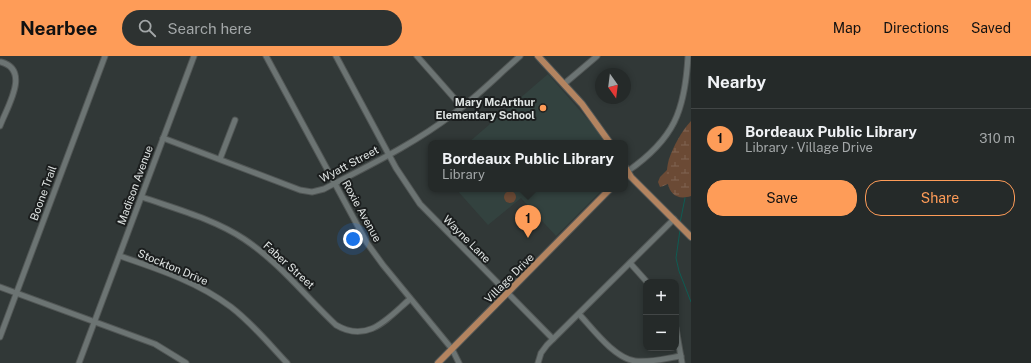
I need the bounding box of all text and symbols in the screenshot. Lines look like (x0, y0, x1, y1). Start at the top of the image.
search box (122, 10, 402, 46)
text: Nearbee (20, 17, 98, 39)
icon: search (136, 17, 158, 39)
text: Search here (168, 20, 252, 37)
text: Map (833, 20, 861, 36)
text: Directions (883, 20, 949, 36)
text: Saved (971, 20, 1011, 36)
north arrow (595, 68, 631, 104)
text: Nearby (707, 72, 766, 92)
place label: Mary McArthur Elementary School (436, 96, 535, 121)
marker: Mary McArthur Elementary School (538, 103, 548, 113)
text: Bordeaux Public Library (745, 123, 917, 140)
text: 1 (717, 131, 723, 146)
text: 310 m (979, 131, 1015, 146)
popup (428, 140, 628, 192)
text: Library · Village Drive (745, 140, 873, 155)
street label: Wyatt Street (318, 143, 380, 185)
street label: Madison Avenue (115, 144, 155, 226)
text: Bordeaux Public Library (442, 150, 614, 167)
street label: Boone Trail (28, 164, 58, 222)
text: Library (442, 167, 485, 182)
street label: Roxie Avenue (340, 178, 384, 244)
button: Save (707, 180, 857, 216)
button: Share (865, 180, 1015, 216)
pin: 1 (515, 205, 541, 238)
street label: Wayne Lane (441, 213, 493, 265)
your location (343, 229, 363, 249)
street label: Faber Street (261, 239, 317, 291)
street label: Stockton Drive (136, 247, 210, 287)
street label: Village Drive (482, 251, 536, 305)
map controls (643, 279, 679, 351)
button: + (643, 279, 679, 315)
button: − (643, 315, 679, 351)

